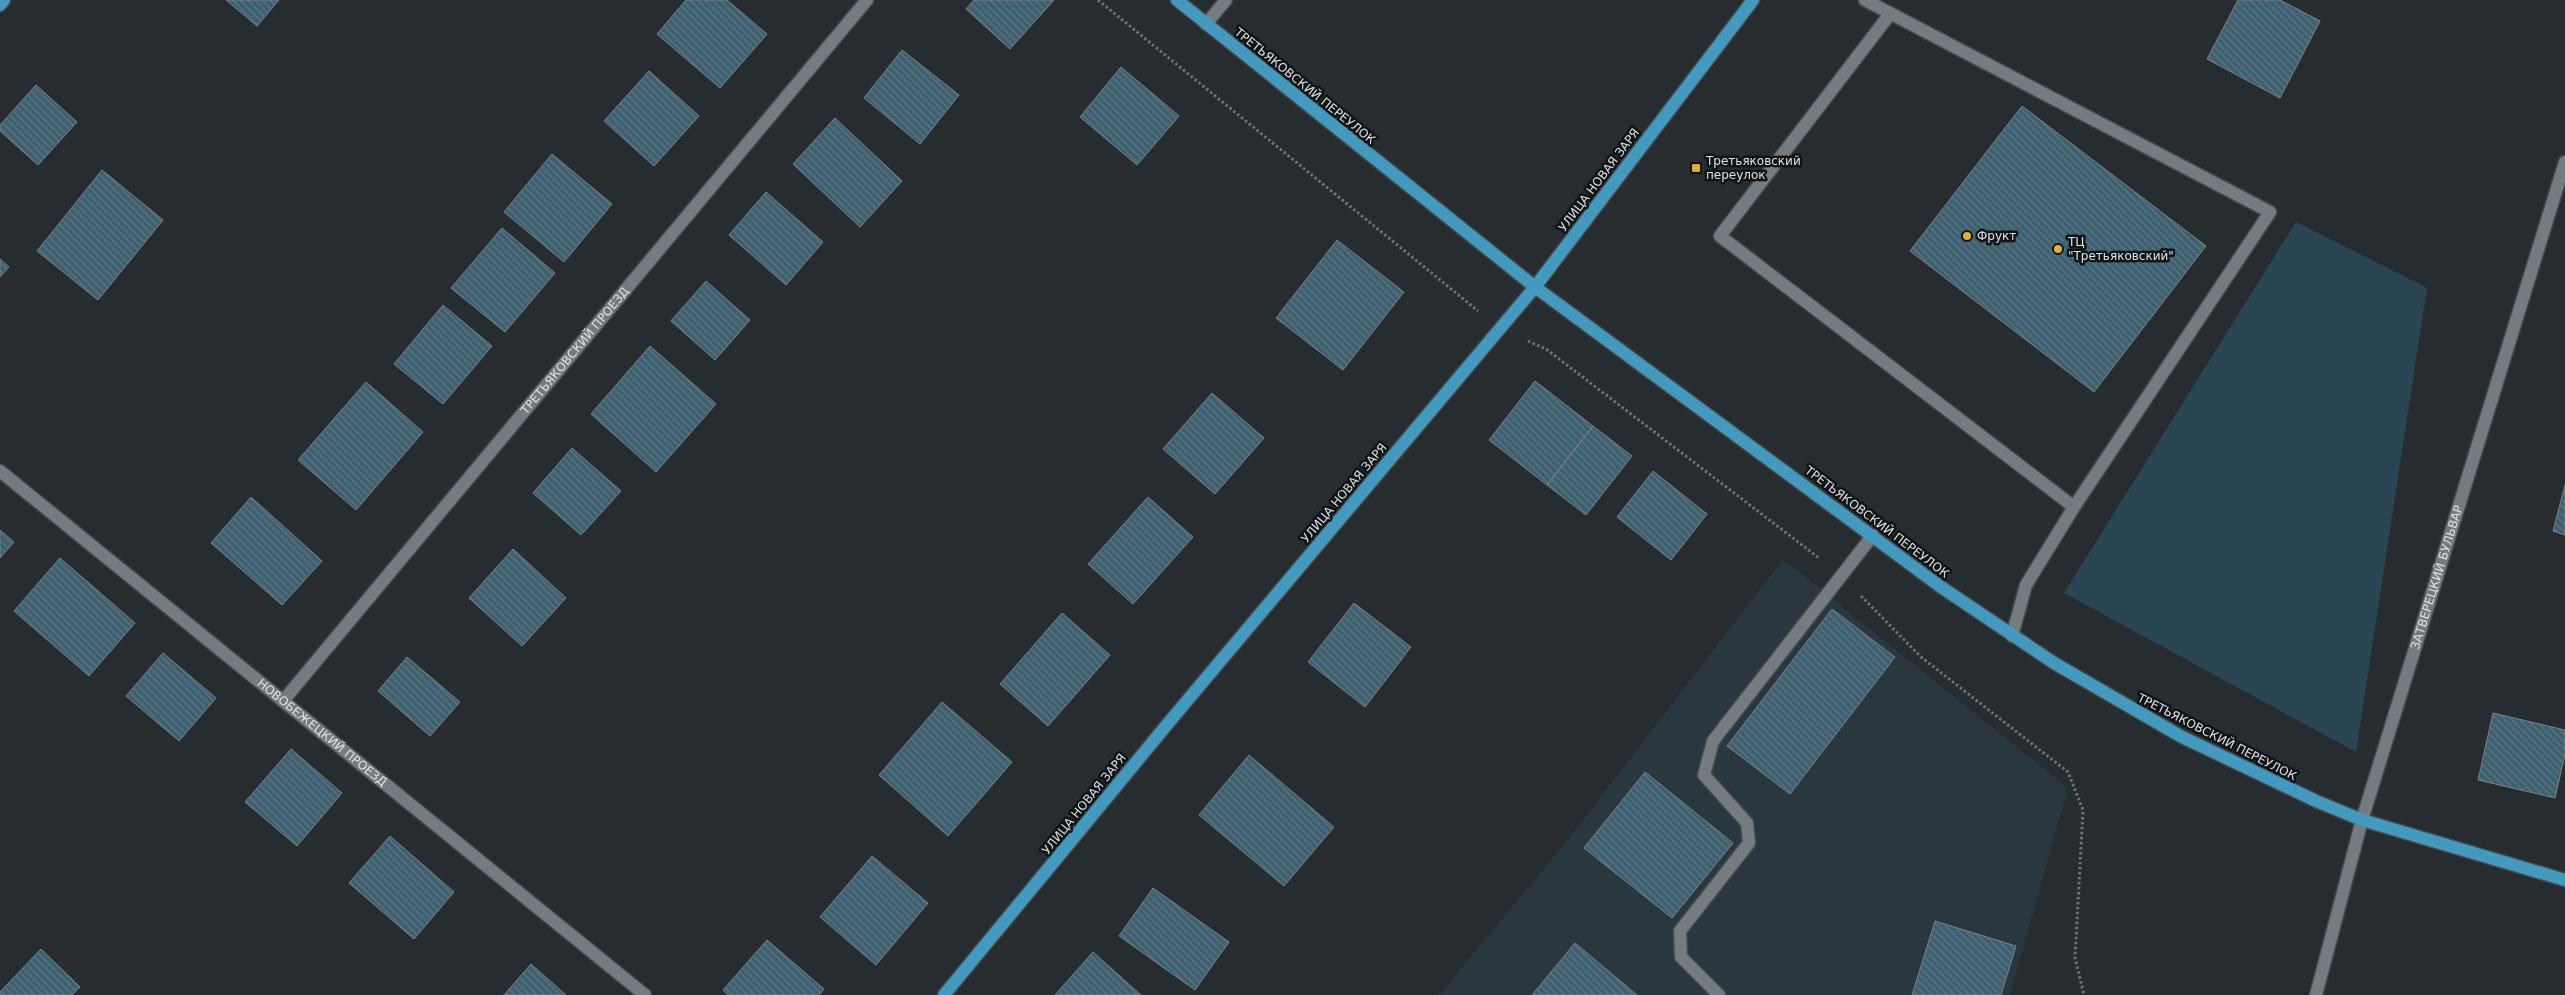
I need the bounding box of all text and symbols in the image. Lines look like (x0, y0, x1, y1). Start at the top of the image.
street label: ТРЕТЬЯКОВСКИЙ ПЕРЕУЛОК (1231, 24, 1379, 147)
street label: УЛИЦА НОВАЯ ЗАРЯ (1556, 126, 1642, 234)
place label: Третьяковский переулок (1705, 154, 1801, 182)
marker: Третьяковский переулок (1690, 162, 1702, 174)
place label: Фрукт (1977, 229, 2016, 243)
marker: Фрукт (1961, 230, 1973, 242)
place label: ТЦ "Третьяковский" (2067, 235, 2174, 263)
marker: ТЦ "Третьяковский" (2052, 243, 2064, 255)
street label: ТРЕТЬЯКОВСКИЙ ПРОЕЗД (517, 284, 632, 418)
street label: УЛИЦА НОВАЯ ЗАРЯ (1298, 441, 1390, 545)
street label: ТРЕТЬЯКОВСКИЙ ПЕРЕУЛОК (1801, 462, 1953, 581)
street label: ЗАТВЕРЕЦКИЙ БУЛЬВАР (2408, 503, 2466, 651)
street label: НОВОБЕЖЕЦКИЙ ПРОЕЗД (255, 676, 390, 789)
street label: ТРЕТЬЯКОВСКИЙ ПЕРЕУЛОК (2134, 689, 2300, 784)
street label: УЛИЦА НОВАЯ ЗАРЯ (1039, 751, 1129, 857)

